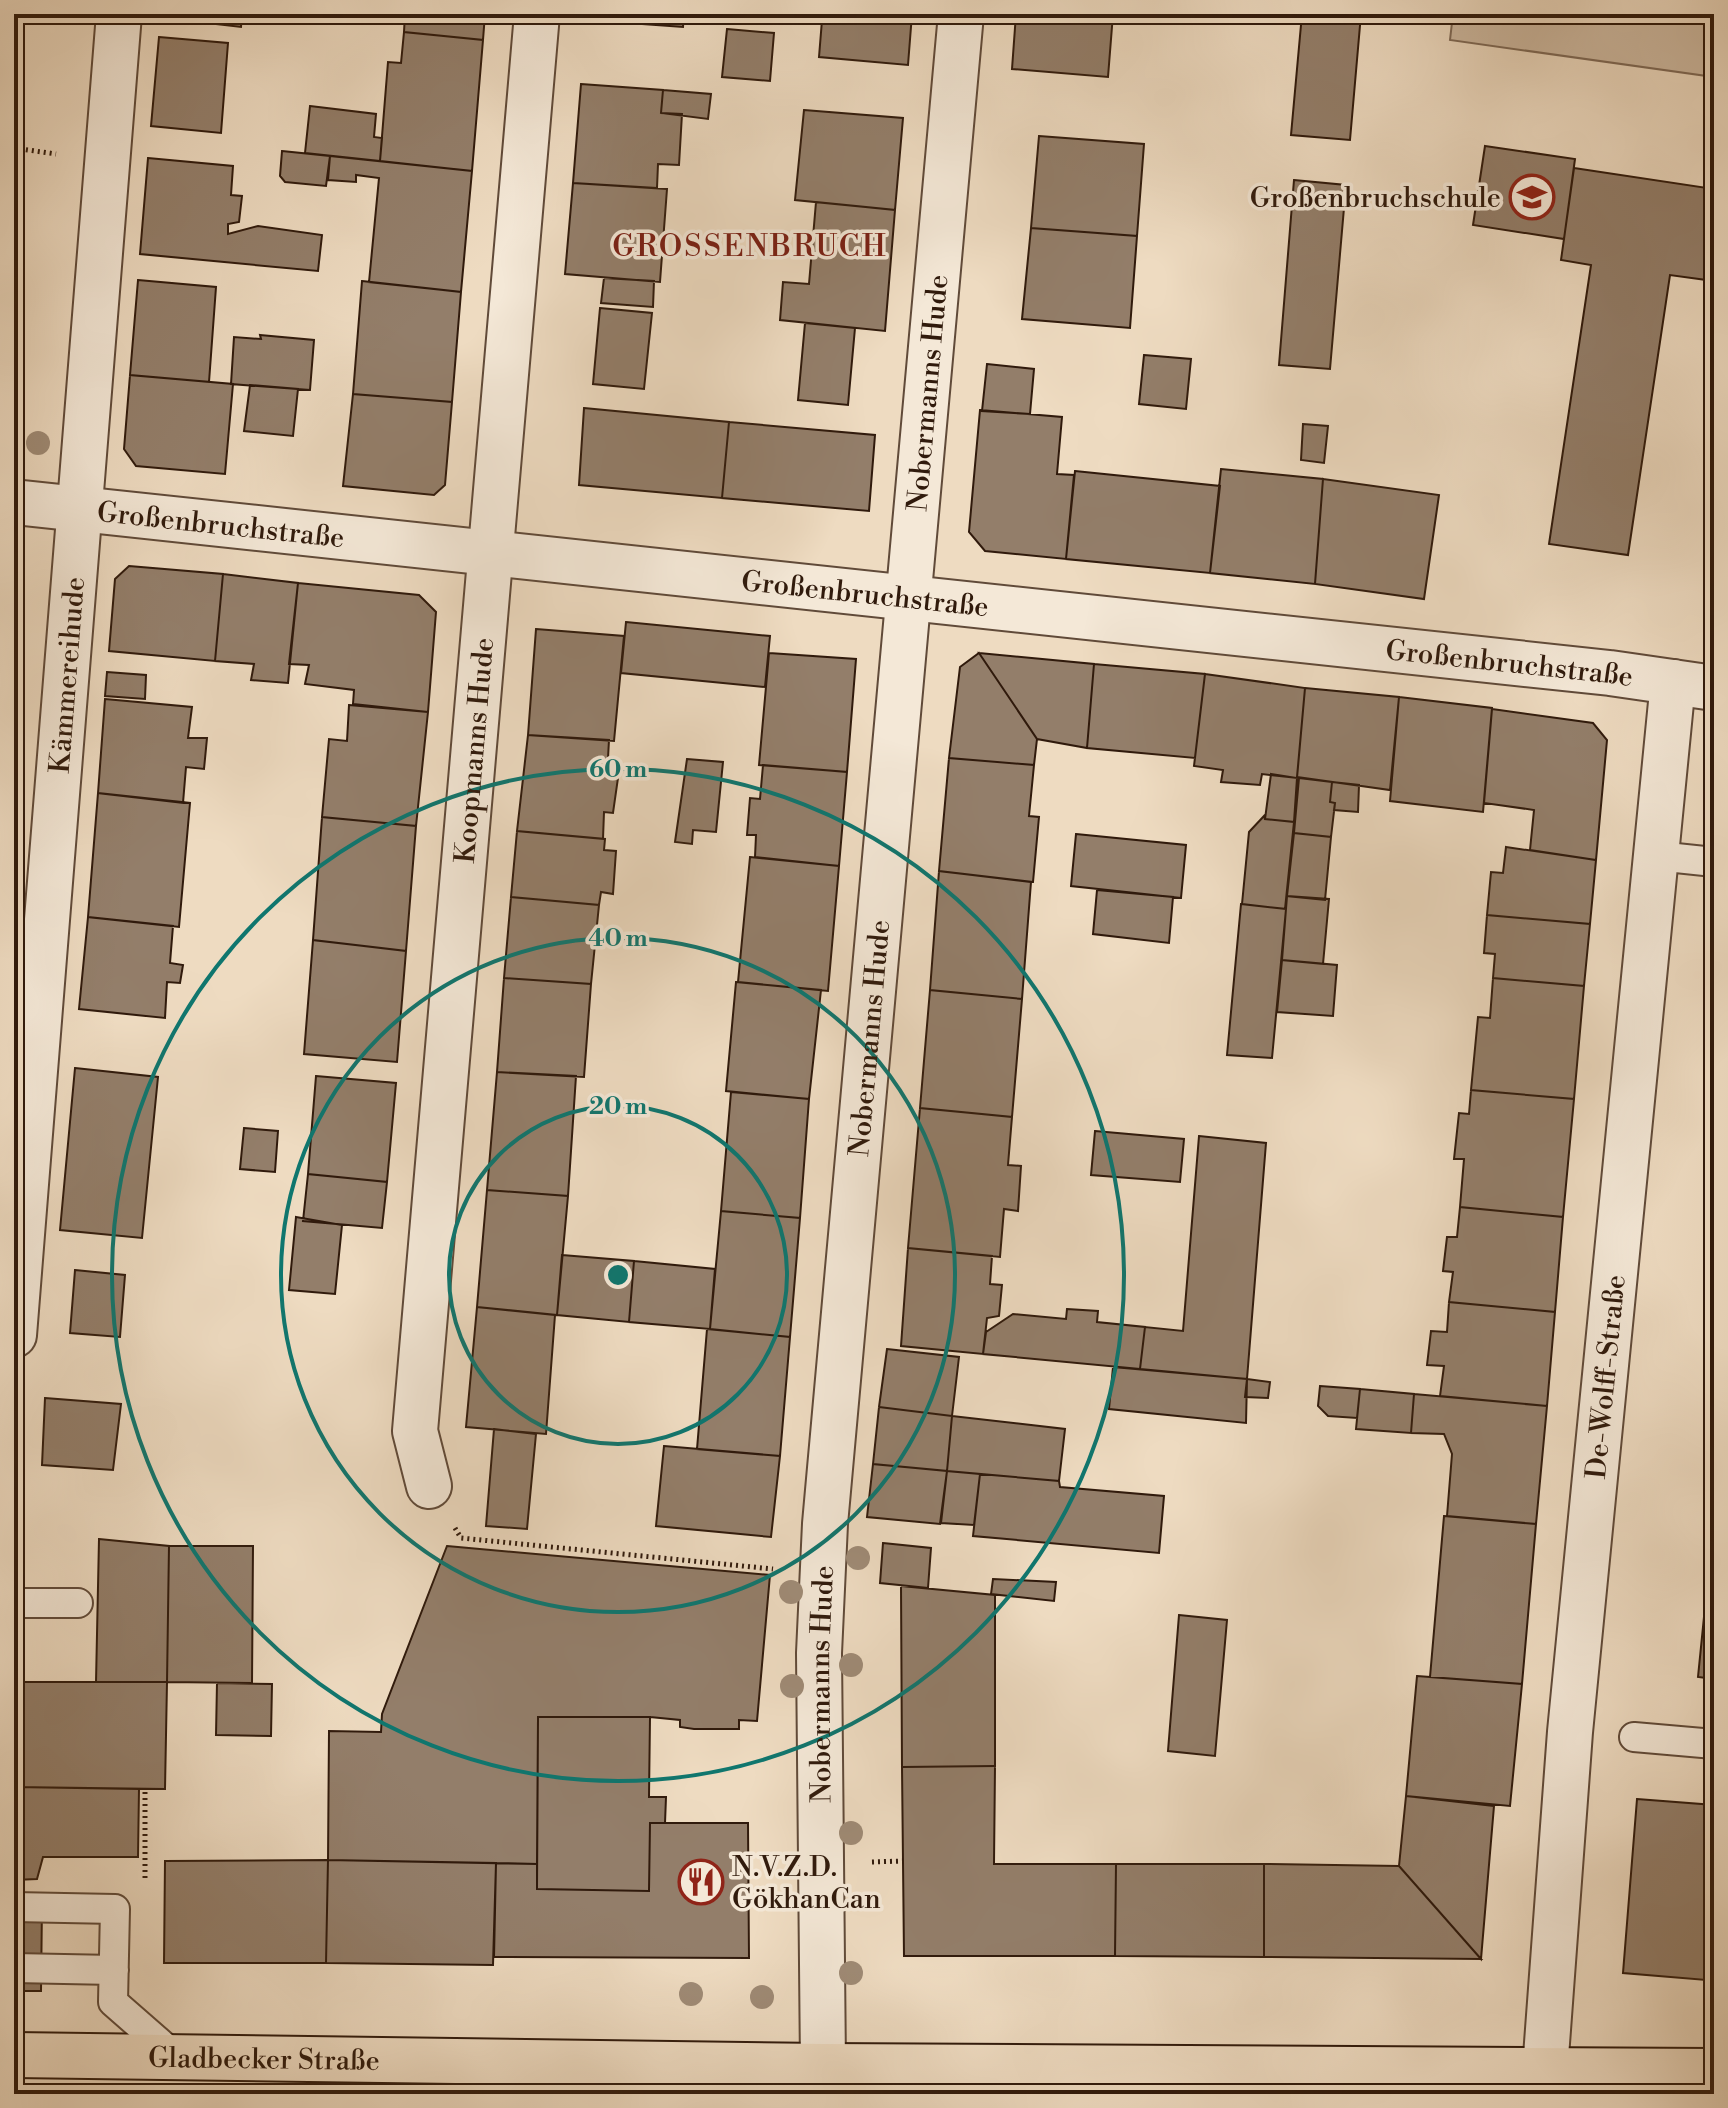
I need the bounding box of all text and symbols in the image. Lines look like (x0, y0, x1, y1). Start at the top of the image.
school or university icon: Großenbruchschule (1508, 173, 1556, 221)
place label: Großenbruchschule (1250, 181, 1501, 216)
district label: GROSSENBRUCH (612, 228, 888, 266)
street label: Nobermanns Hude (900, 273, 956, 513)
street label: Großenbruchstraße (95, 495, 346, 556)
street label: Großenbruchstraße (740, 564, 990, 625)
street label: Kämmereihude (43, 576, 93, 775)
street label: Großenbruchstraße (1384, 633, 1635, 695)
street label: Koopmanns Hude (448, 636, 502, 865)
text: 60 m (589, 755, 647, 785)
street label: Nobermanns Hude (842, 918, 898, 1158)
text: 40 m (588, 924, 648, 954)
text: 20 m (589, 1092, 647, 1122)
centre of rings (604, 1261, 632, 1289)
street label: De-Wolff-Straße (1579, 1273, 1634, 1481)
street label: Nobermanns Hude (803, 1565, 842, 1803)
place label: N.V.Z.D. GökhanCan (732, 1850, 881, 1917)
restaurant icon: N.V.Z.D. GökhanCan (677, 1858, 725, 1906)
street label: Gladbecker Straße (148, 2041, 380, 2079)

